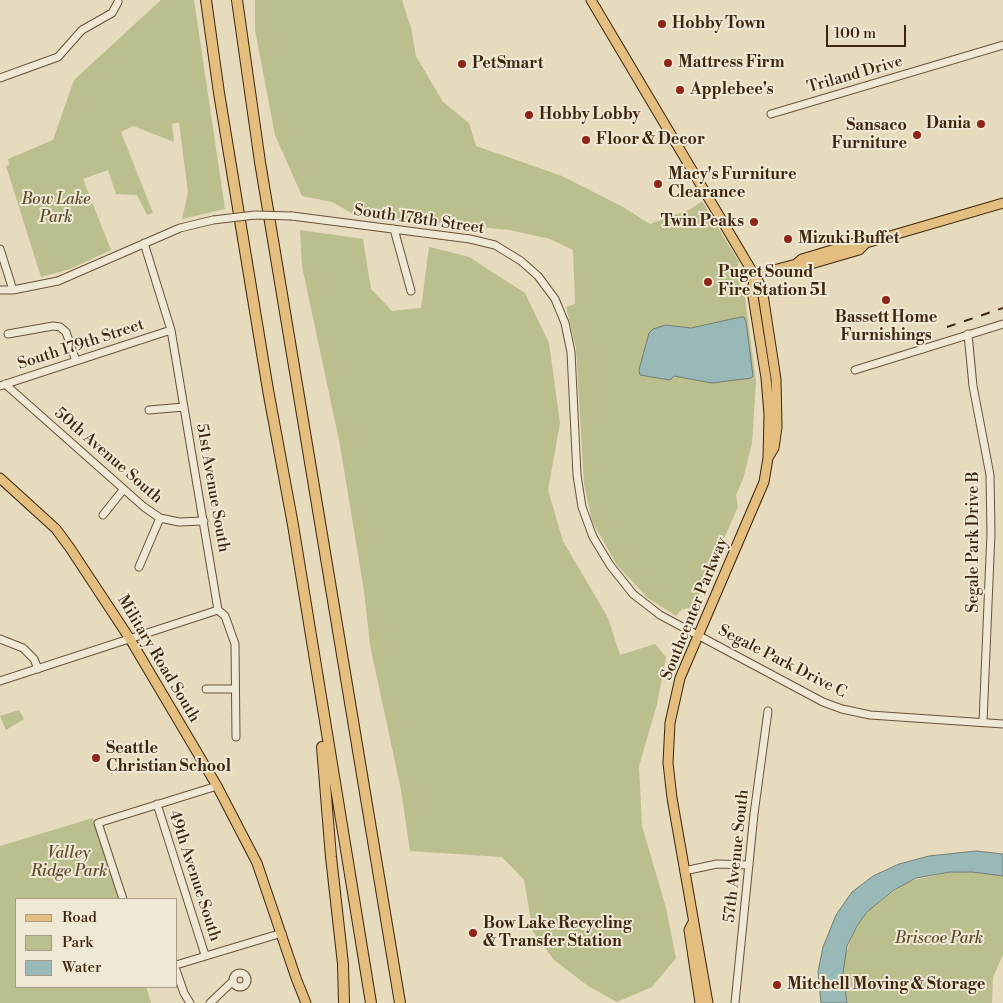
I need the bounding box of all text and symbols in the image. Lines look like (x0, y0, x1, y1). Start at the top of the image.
place label: Hobby Town (672, 14, 765, 34)
scale bar (828, 15, 908, 47)
marker: Hobby Town (656, 18, 668, 30)
text: 100 m (834, 24, 876, 43)
street label: Triland Drive (805, 52, 905, 98)
place label: Mattress Firm (678, 53, 784, 73)
place label: PetSmart (472, 54, 543, 74)
marker: Mattress Firm (662, 57, 674, 69)
marker: PetSmart (456, 58, 468, 70)
place label: Applebee's (690, 80, 774, 100)
marker: Applebee's (674, 84, 686, 96)
place label: Hobby Lobby (539, 105, 641, 125)
marker: Hobby Lobby (523, 109, 535, 121)
place label: Dania (926, 114, 971, 134)
place label: Sansaco Furniture (832, 116, 907, 154)
marker: Dania (975, 118, 987, 130)
marker: Sansaco Furniture (911, 129, 923, 141)
place label: Floor & Decor (596, 130, 705, 150)
marker: Floor & Decor (580, 134, 592, 146)
place label: Macy's Furniture Clearance (668, 165, 797, 203)
marker: Macy's Furniture Clearance (652, 178, 664, 190)
park label: Bow Lake Park (22, 190, 90, 228)
street label: South 178th Street (352, 201, 486, 239)
place label: Twin Peaks (661, 212, 744, 232)
marker: Twin Peaks (748, 216, 760, 228)
place label: Mizuki Buffet (798, 229, 899, 249)
marker: Mizuki Buffet (782, 233, 794, 245)
place label: Puget Sound Fire Station 51 (718, 263, 827, 301)
marker: Puget Sound Fire Station 51 (702, 276, 714, 288)
marker: Bassett Home Furnishings (880, 294, 892, 306)
place label: Bassett Home Furnishings (835, 308, 937, 346)
street label: South 179th Street (15, 316, 147, 374)
street label: 50th Avenue South (50, 404, 166, 508)
street label: 51st Avenue South (191, 422, 233, 554)
street label: Segale Park Drive B (964, 471, 984, 613)
street label: Southcenter Parkway (658, 535, 732, 683)
street label: Military Road South (112, 592, 204, 726)
street label: Segale Park Drive C (715, 621, 849, 703)
place label: Seattle Christian School (106, 739, 231, 777)
marker: Seattle Christian School (90, 752, 102, 764)
street label: 57th Avenue South (720, 789, 754, 923)
street label: 49th Avenue South (164, 808, 224, 944)
park label: Valley Ridge Park (31, 844, 107, 882)
legend (15, 898, 178, 988)
text: Road (62, 908, 97, 927)
place label: Bow Lake Recycling & Transfer Station (483, 914, 632, 952)
marker: Bow Lake Recycling & Transfer Station (467, 927, 479, 939)
park label: Briscoe Park (895, 929, 983, 949)
text: Park (62, 933, 93, 952)
text: Water (62, 958, 101, 977)
place label: Mitchell Moving & Storage (787, 975, 985, 995)
marker: Mitchell Moving & Storage (771, 979, 783, 991)

